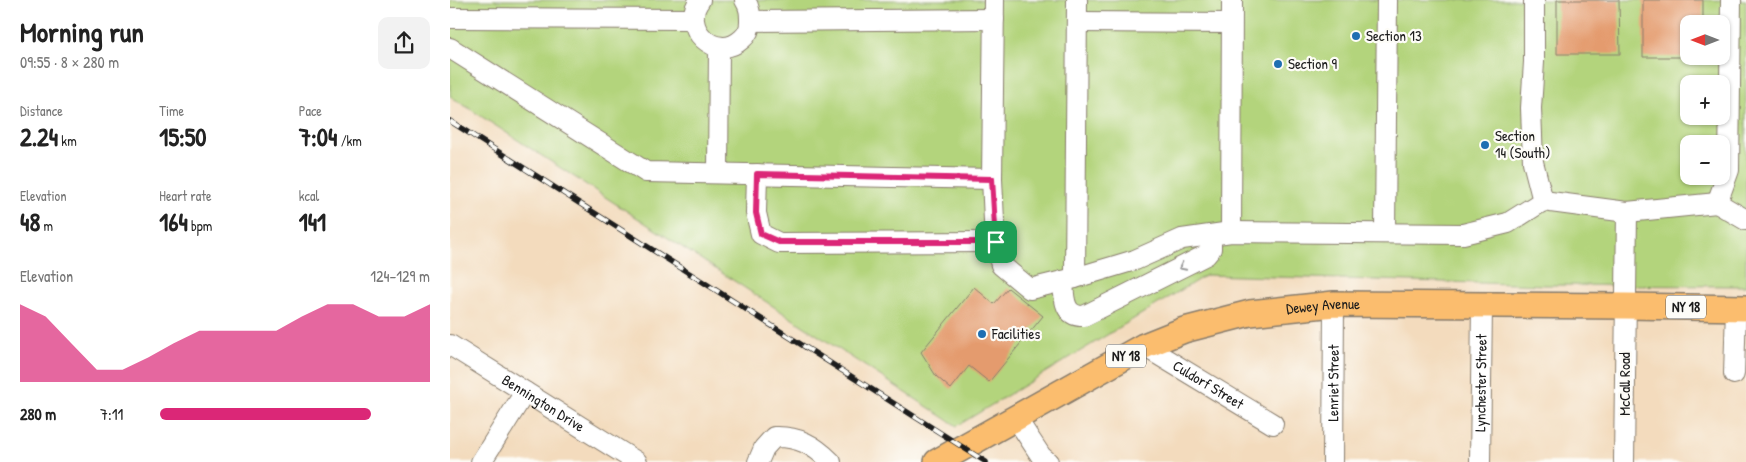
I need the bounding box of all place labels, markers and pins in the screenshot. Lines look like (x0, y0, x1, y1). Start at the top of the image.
place label: Section 13 (1366, 25, 1422, 46)
marker: Section 13 (1350, 30, 1362, 42)
place label: Section 9 (1288, 53, 1337, 74)
marker: Section 9 (1272, 58, 1284, 70)
place label: Section 14 (South) (1495, 125, 1550, 163)
marker: Section 14 (South) (1479, 139, 1491, 151)
pin (975, 221, 1017, 263)
place label: Facilities (991, 323, 1041, 344)
marker: Facilities (976, 328, 988, 340)

